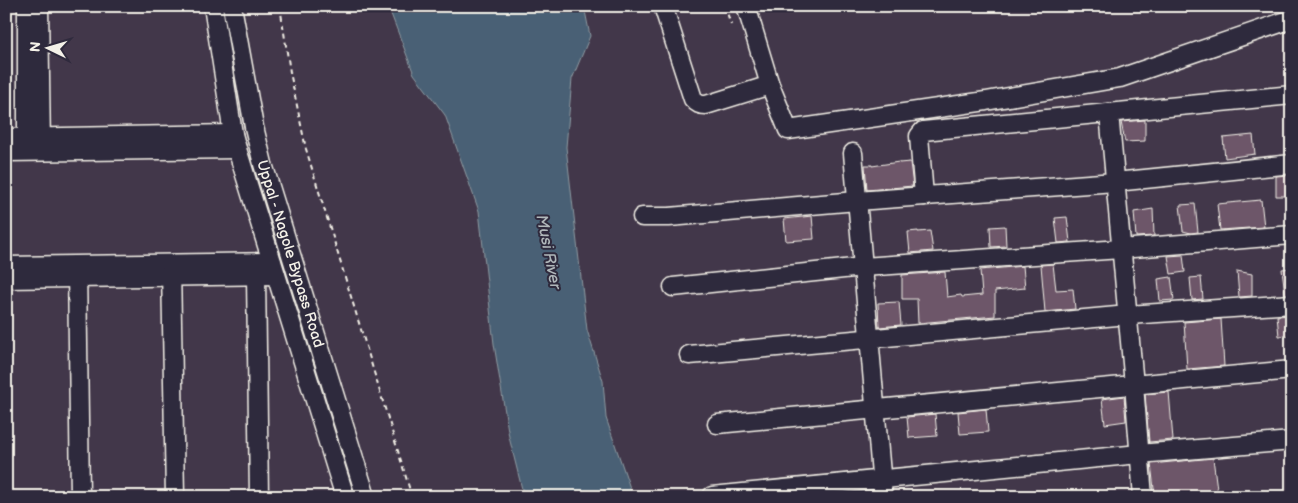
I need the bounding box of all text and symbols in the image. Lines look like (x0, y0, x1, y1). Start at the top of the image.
north arrow (22, 22, 72, 72)
text: N (27, 41, 44, 53)
street label: Uppal - Nagole Bypass Road (253, 158, 329, 350)
water label: Musi River (531, 213, 565, 292)

